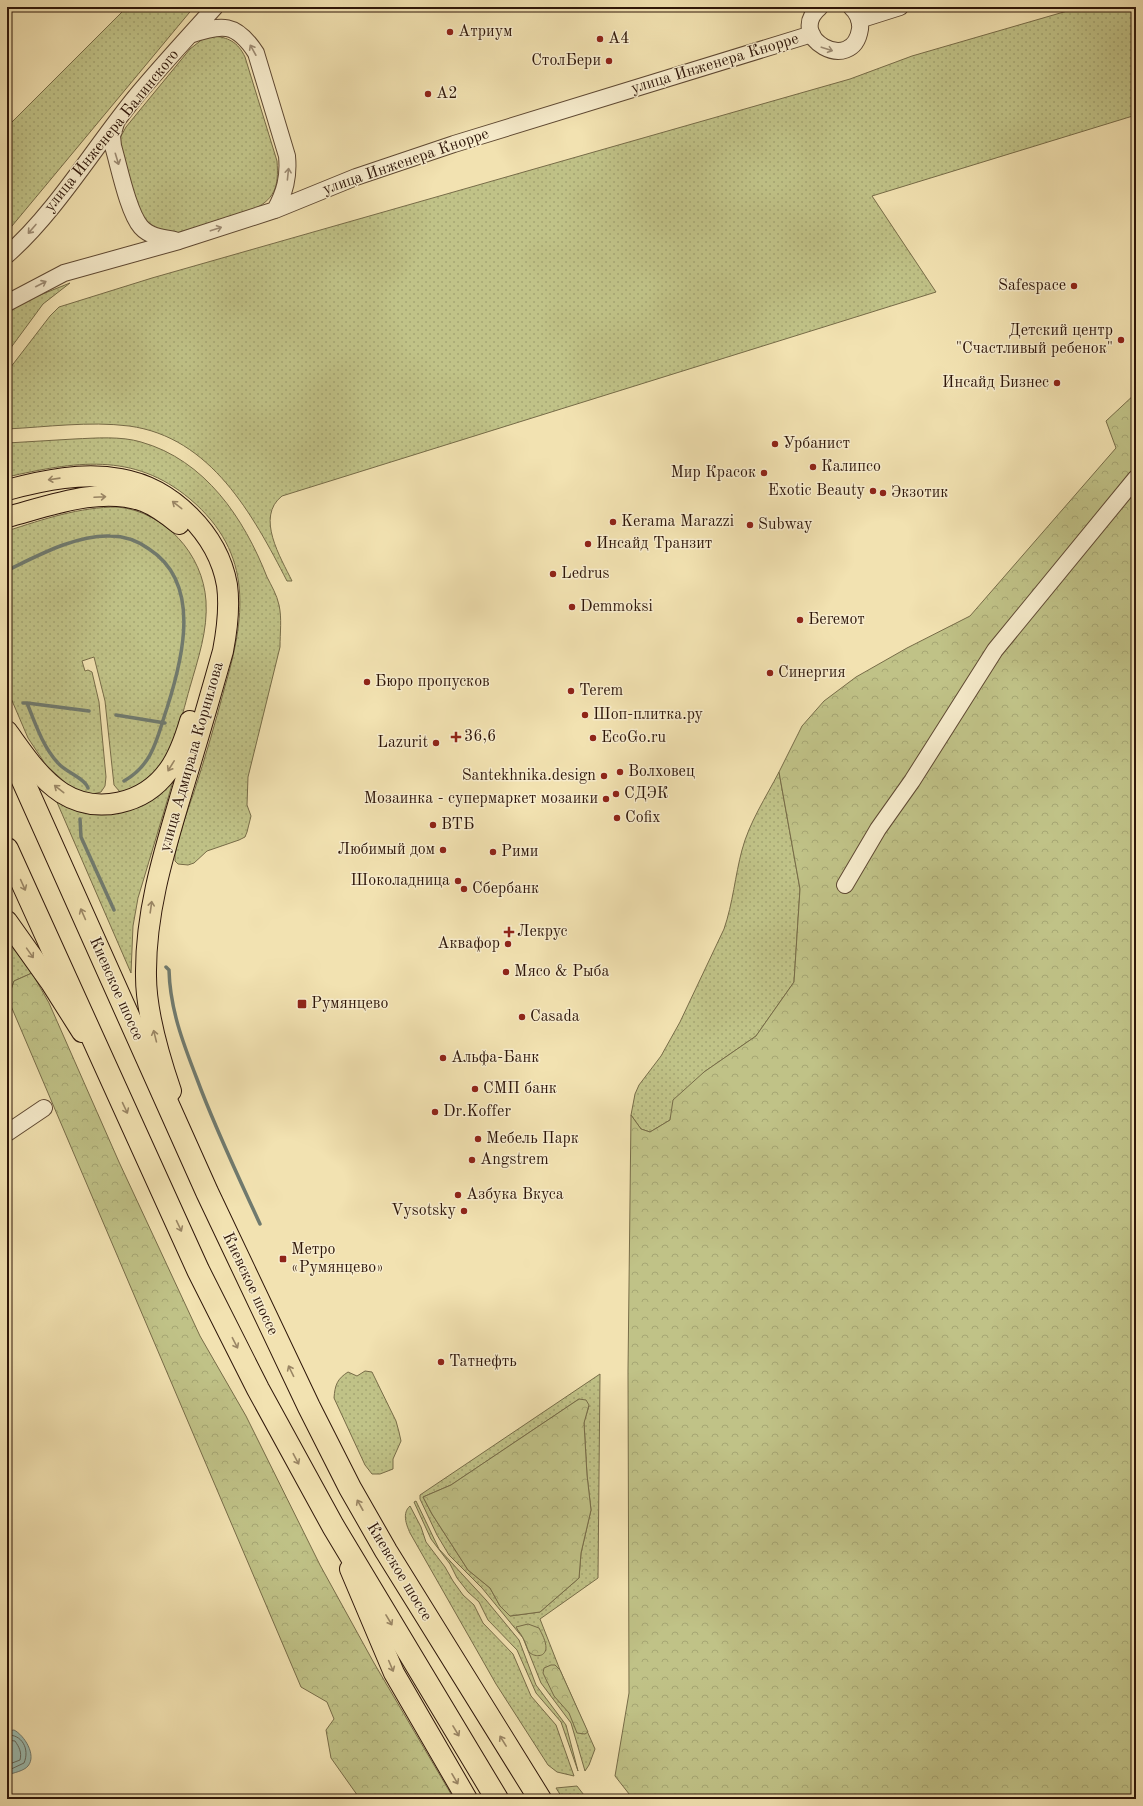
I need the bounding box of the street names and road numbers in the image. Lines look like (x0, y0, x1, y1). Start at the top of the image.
street label: улица Инженера Кнорре (629, 31, 801, 97)
street label: улица Инженера Балинского (42, 47, 182, 215)
street label: улица Инженера Кнорре (321, 126, 491, 198)
street label: улица Адмирала Корнилова (157, 660, 227, 854)
street label: Киевское шоссе (86, 935, 146, 1043)
street label: Киевское шоссе (219, 1230, 281, 1338)
street label: Киевское шоссе (363, 1520, 435, 1624)

